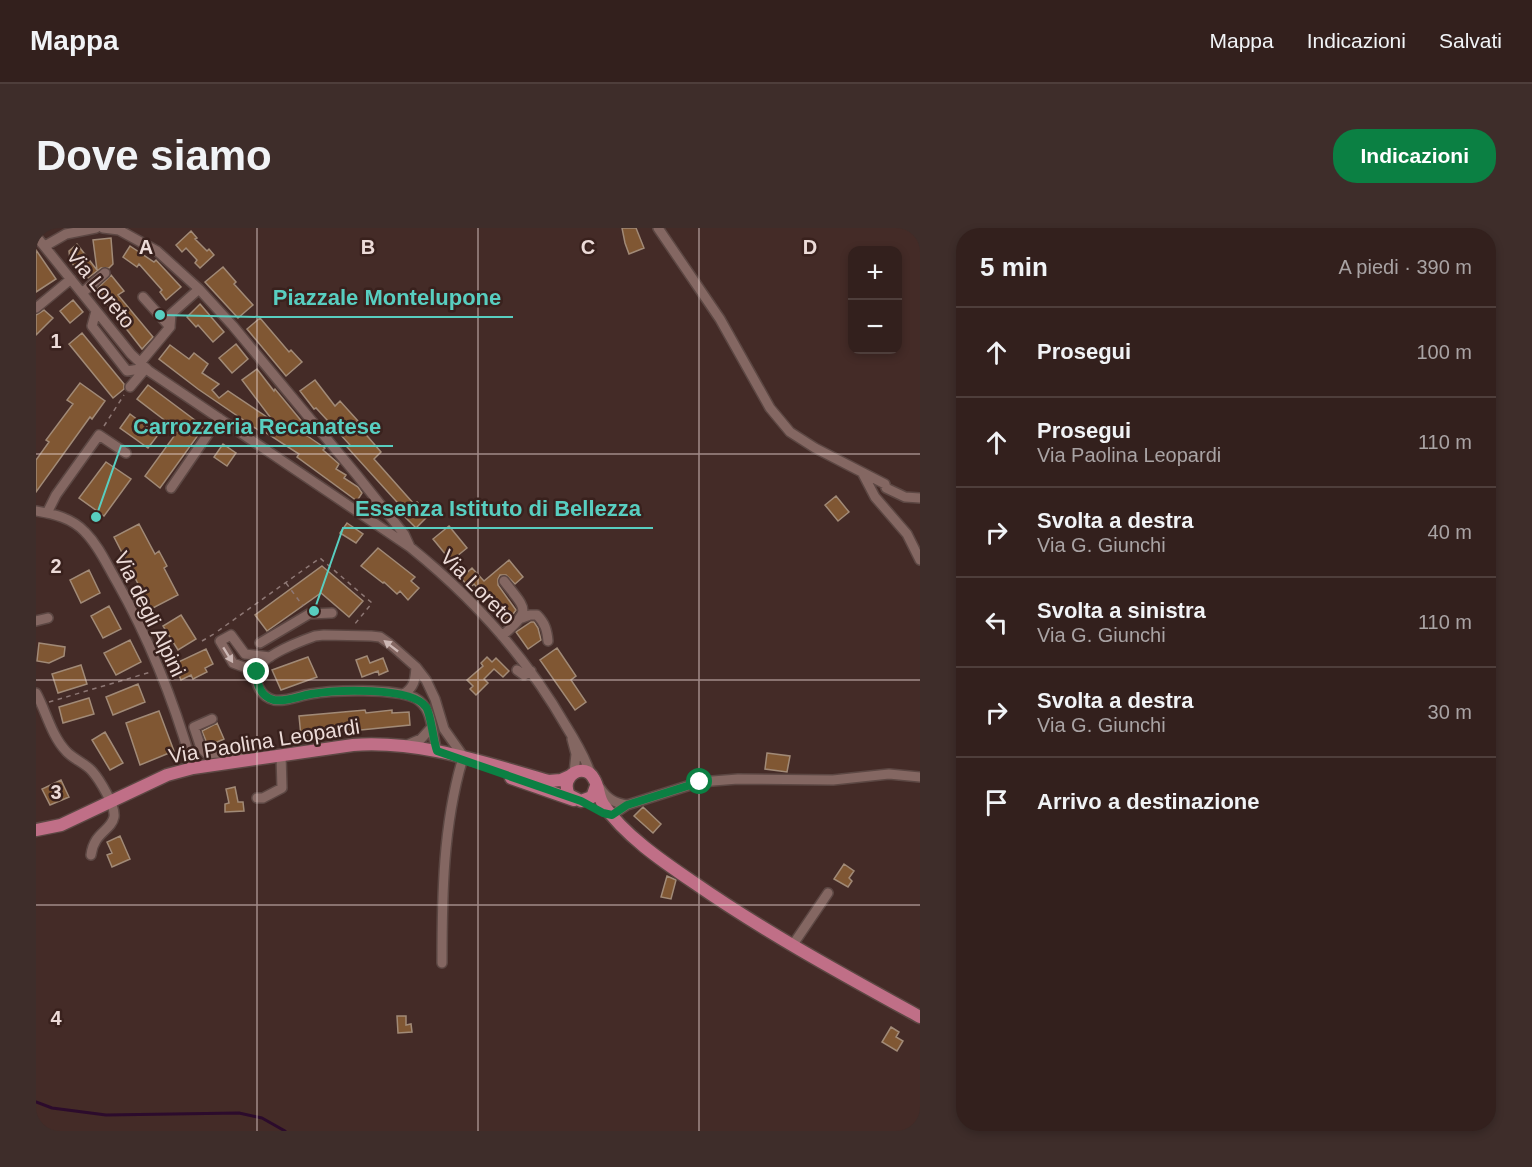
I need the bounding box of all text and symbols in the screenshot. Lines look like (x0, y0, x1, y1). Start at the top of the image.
text: Mappa (30, 25, 119, 56)
text: Mappa (1210, 29, 1274, 52)
text: Indicazioni (1307, 29, 1406, 52)
text: Salvati (1439, 29, 1502, 52)
button: Indicazioni (1333, 129, 1496, 183)
text: Dove siamo (36, 132, 272, 179)
text: A (139, 236, 153, 258)
text: B (361, 236, 375, 258)
text: C (581, 236, 595, 258)
text: D (803, 236, 817, 258)
street label: Via Loreto (62, 244, 140, 332)
map controls (848, 246, 902, 354)
button: + (848, 246, 902, 300)
text: 5 min (980, 252, 1048, 282)
text: A piedi · 390 m (1339, 256, 1472, 278)
callout: Piazzale Montelupone (261, 277, 513, 317)
text: Piazzale Montelupone (273, 285, 501, 310)
button: − (848, 300, 902, 354)
text: 1 (50, 330, 62, 352)
icon: ahead (980, 336, 1013, 369)
text: Prosegui (1037, 339, 1131, 364)
text: 100 m (1416, 341, 1472, 363)
callout: Carrozzeria Recanatese (121, 406, 393, 446)
text: Carrozzeria Recanatese (133, 414, 381, 439)
text: Prosegui (1037, 418, 1131, 443)
icon: ahead (980, 426, 1013, 459)
text: 110 m (1418, 431, 1472, 453)
text: Via Paolina Leopardi (1037, 444, 1221, 466)
callout: Essenza Istituto di Bellezza (343, 488, 653, 528)
text: Essenza Istituto di Bellezza (355, 496, 642, 521)
text: Svolta a destra (1037, 508, 1194, 533)
icon: right (980, 516, 1013, 549)
text: 40 m (1428, 521, 1472, 543)
text: Via G. Giunchi (1037, 534, 1166, 556)
street label: Via Loreto (436, 545, 520, 629)
street label: Via degli Alpini (110, 548, 190, 680)
text: 2 (50, 555, 62, 577)
text: Svolta a sinistra (1037, 598, 1206, 623)
icon: left (980, 606, 1013, 639)
text: 110 m (1418, 611, 1472, 633)
text: Via G. Giunchi (1037, 624, 1166, 646)
one-way arrow (384, 641, 399, 653)
one-way arrow (223, 646, 234, 663)
route end (243, 658, 269, 684)
text: Svolta a destra (1037, 688, 1194, 713)
icon: right (980, 696, 1013, 729)
text: 30 m (1428, 701, 1472, 723)
text: Via G. Giunchi (1037, 714, 1166, 736)
street label: Via Paolina Leopardi (167, 715, 361, 767)
route start (686, 768, 712, 794)
text: 3 (50, 781, 62, 803)
icon: arrive (980, 786, 1013, 819)
text: Arrivo a destinazione (1037, 789, 1260, 814)
text: 4 (50, 1007, 62, 1029)

